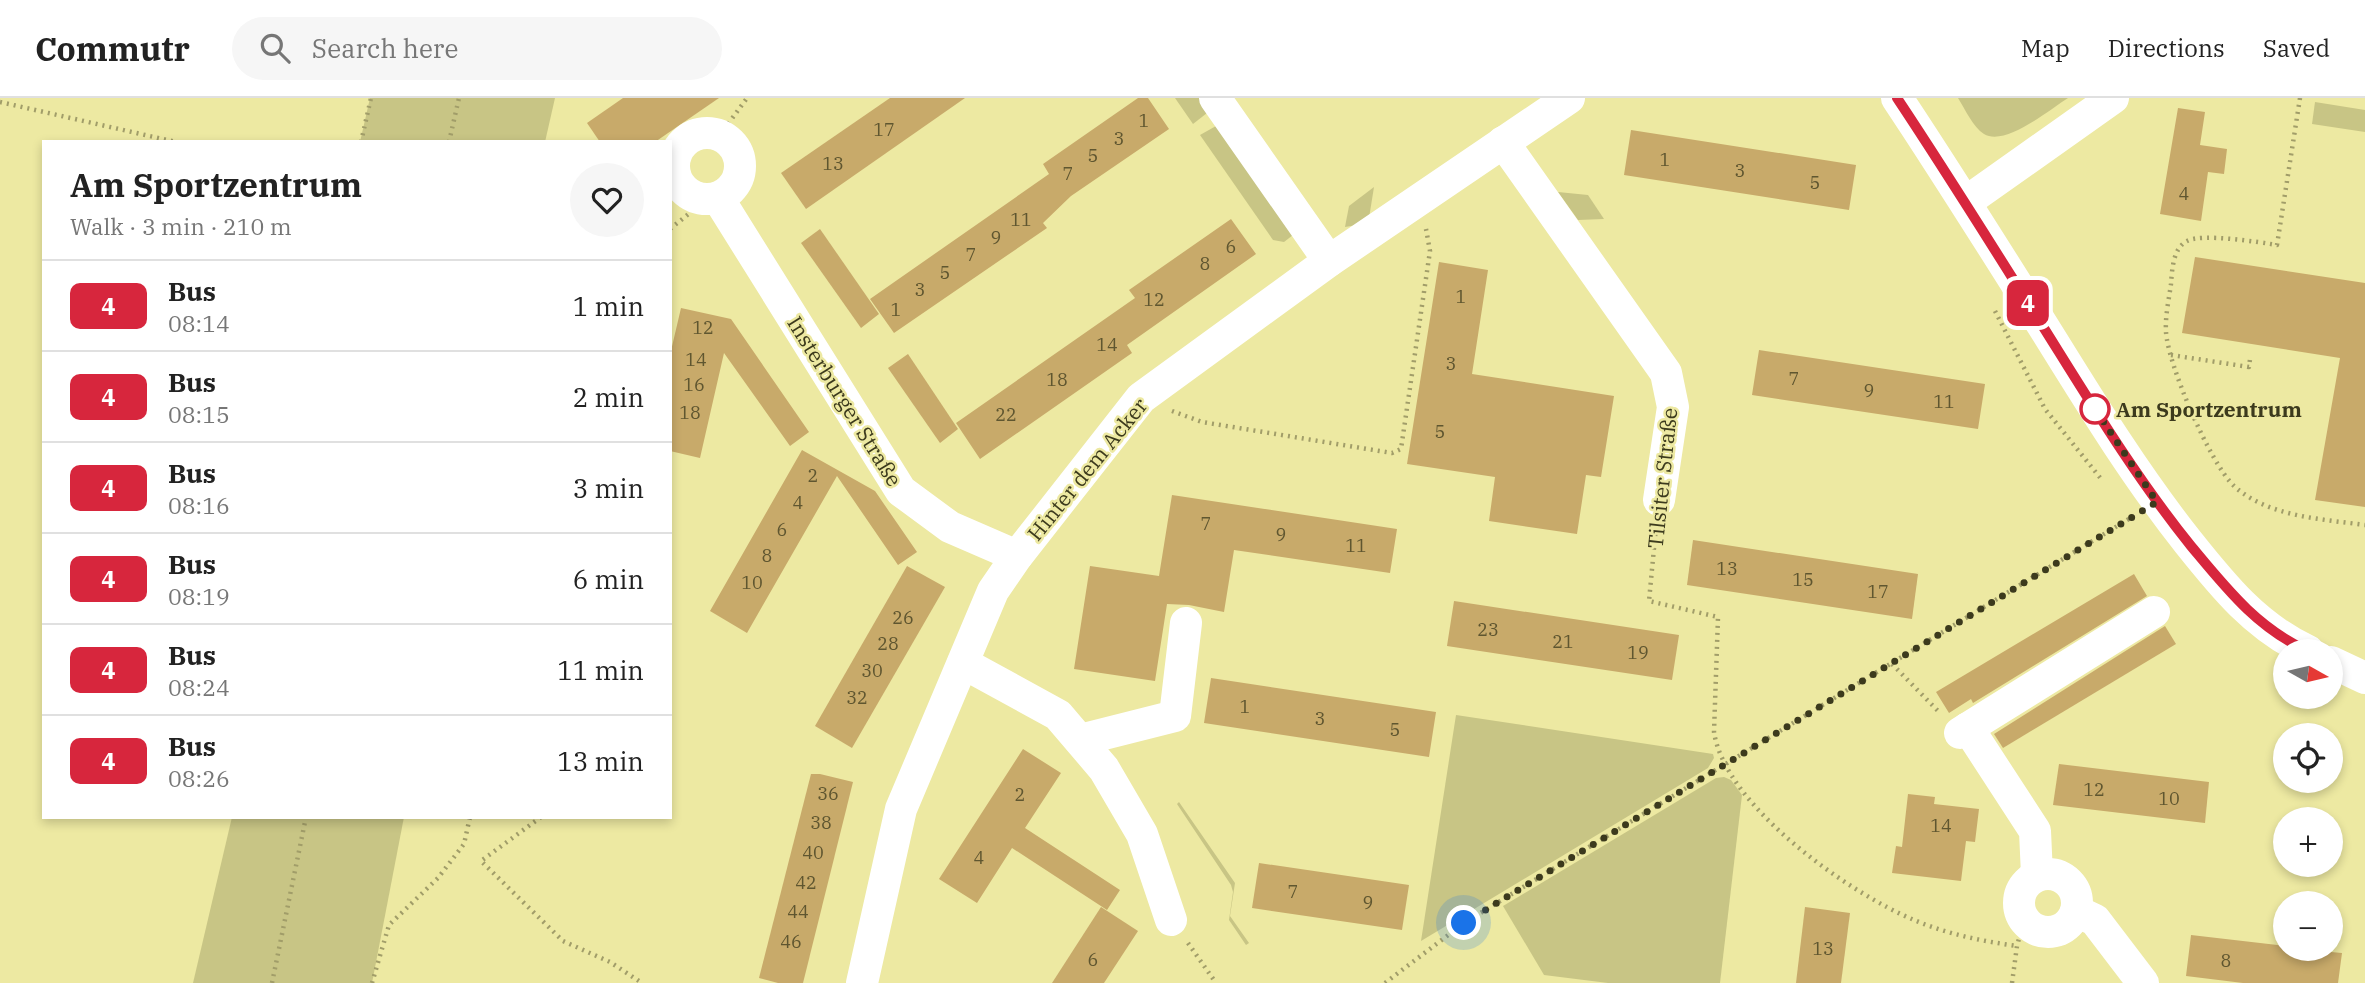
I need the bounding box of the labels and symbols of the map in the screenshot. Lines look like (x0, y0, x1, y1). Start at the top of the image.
house number: 1 (1139, 109, 1149, 132)
house number: 17 (873, 118, 895, 141)
house number: 3 (1114, 127, 1124, 150)
house number: 5 (1088, 144, 1098, 167)
house number: 1 (1660, 148, 1670, 171)
house number: 13 (822, 152, 844, 175)
house number: 3 (1735, 159, 1745, 182)
house number: 7 (1063, 162, 1073, 185)
house number: 5 (1810, 171, 1820, 194)
house number: 4 (2179, 182, 2189, 205)
house number: 11 (1010, 208, 1032, 231)
house number: 9 (991, 226, 1001, 249)
house number: 6 (1226, 235, 1236, 258)
house number: 7 (966, 243, 976, 266)
house number: 8 (1200, 252, 1210, 275)
house number: 5 (940, 261, 950, 284)
house number: 3 (915, 278, 925, 301)
line badge: 4 (2005, 280, 2051, 326)
house number: 1 (1456, 285, 1466, 308)
house number: 12 (1143, 288, 1165, 311)
house number: 1 (891, 298, 901, 321)
street label: Insterburger Straße (781, 311, 909, 491)
house number: 12 (692, 316, 714, 339)
house number: 14 (1096, 333, 1118, 356)
house number: 14 (685, 348, 707, 371)
house number: 3 (1446, 352, 1456, 375)
house number: 7 (1789, 367, 1799, 390)
house number: 18 (1046, 368, 1068, 391)
house number: 16 (683, 373, 705, 396)
house number: 9 (1864, 379, 1874, 402)
house number: 11 (1933, 390, 1955, 413)
street label: Hinter dem Acker (1021, 391, 1154, 546)
marker: Am Sportzentrum (2080, 394, 2110, 424)
place label: Am Sportzentrum (2116, 395, 2302, 423)
house number: 18 (679, 401, 701, 424)
house number: 22 (995, 403, 1017, 426)
street label: Tilsiter Straße (1641, 406, 1683, 550)
house number: 5 (1435, 420, 1445, 443)
house number: 2 (808, 464, 818, 487)
house number: 4 (793, 491, 803, 514)
house number: 7 (1201, 512, 1211, 535)
house number: 6 (777, 518, 787, 541)
house number: 9 (1276, 523, 1286, 546)
house number: 11 (1345, 534, 1367, 557)
house number: 8 (762, 544, 772, 567)
house number: 13 (1716, 557, 1738, 580)
house number: 15 (1792, 568, 1814, 591)
house number: 10 (741, 571, 763, 594)
house number: 17 (1867, 580, 1889, 603)
house number: 26 (892, 606, 914, 629)
house number: 23 (1477, 618, 1499, 641)
house number: 21 (1552, 630, 1574, 653)
house number: 28 (877, 632, 899, 655)
north arrow (2273, 639, 2343, 709)
house number: 19 (1627, 641, 1649, 664)
house number: 30 (861, 659, 883, 682)
house number: 32 (846, 686, 868, 709)
house number: 1 (1240, 695, 1250, 718)
house number: 3 (1315, 707, 1325, 730)
house number: 5 (1390, 718, 1400, 741)
house number: 12 (2083, 778, 2105, 801)
house number: 36 (817, 782, 839, 805)
house number: 2 (1015, 783, 1025, 806)
house number: 10 (2158, 787, 2180, 810)
house number: 38 (810, 811, 832, 834)
house number: 14 (1930, 814, 1952, 837)
house number: 40 (802, 841, 824, 864)
house number: 4 (974, 846, 984, 869)
house number: 42 (795, 871, 817, 894)
house number: 7 (1288, 880, 1298, 903)
house number: 9 (1363, 891, 1373, 914)
house number: 44 (787, 900, 809, 923)
your location (1446, 905, 1481, 940)
house number: 46 (780, 930, 802, 953)
house number: 13 (1812, 937, 1834, 960)
house number: 6 (1088, 948, 1098, 971)
house number: 8 (2221, 949, 2231, 972)

